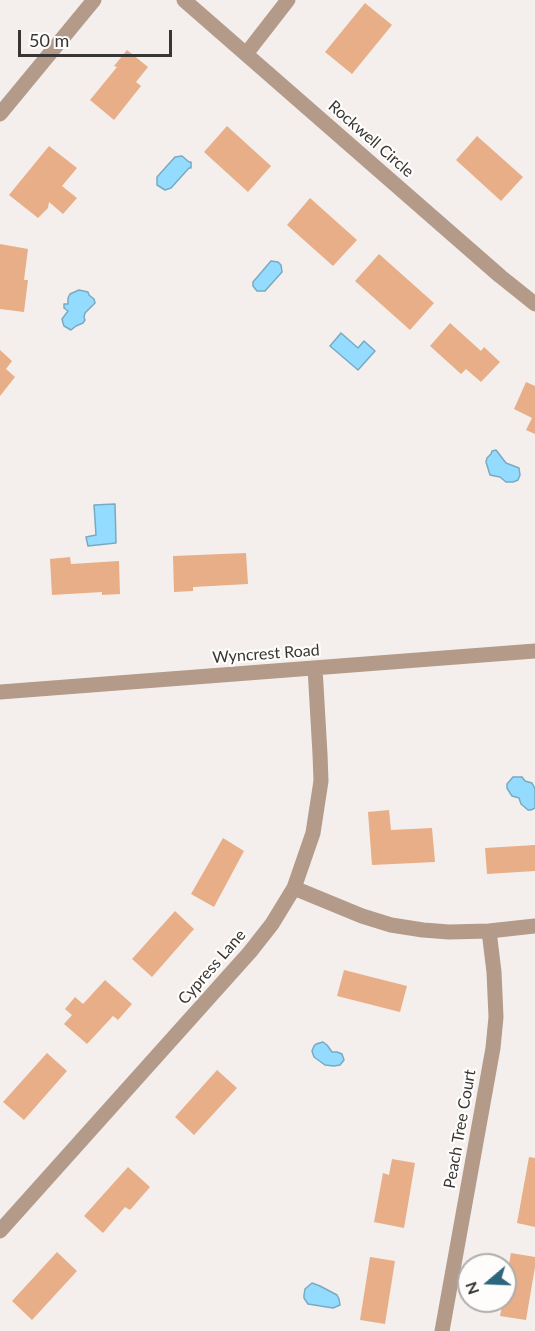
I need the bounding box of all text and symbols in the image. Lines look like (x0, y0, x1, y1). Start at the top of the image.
scale bar (21, 18, 176, 56)
text: 50 m (29, 29, 69, 51)
street label: Rockwell Circle (324, 97, 418, 181)
street label: Wyncrest Road (212, 641, 320, 667)
street label: Cypress Lane (174, 926, 250, 1008)
street label: Peach Tree Court (440, 1068, 480, 1190)
north arrow (457, 1253, 517, 1313)
text: N (460, 1279, 482, 1297)

